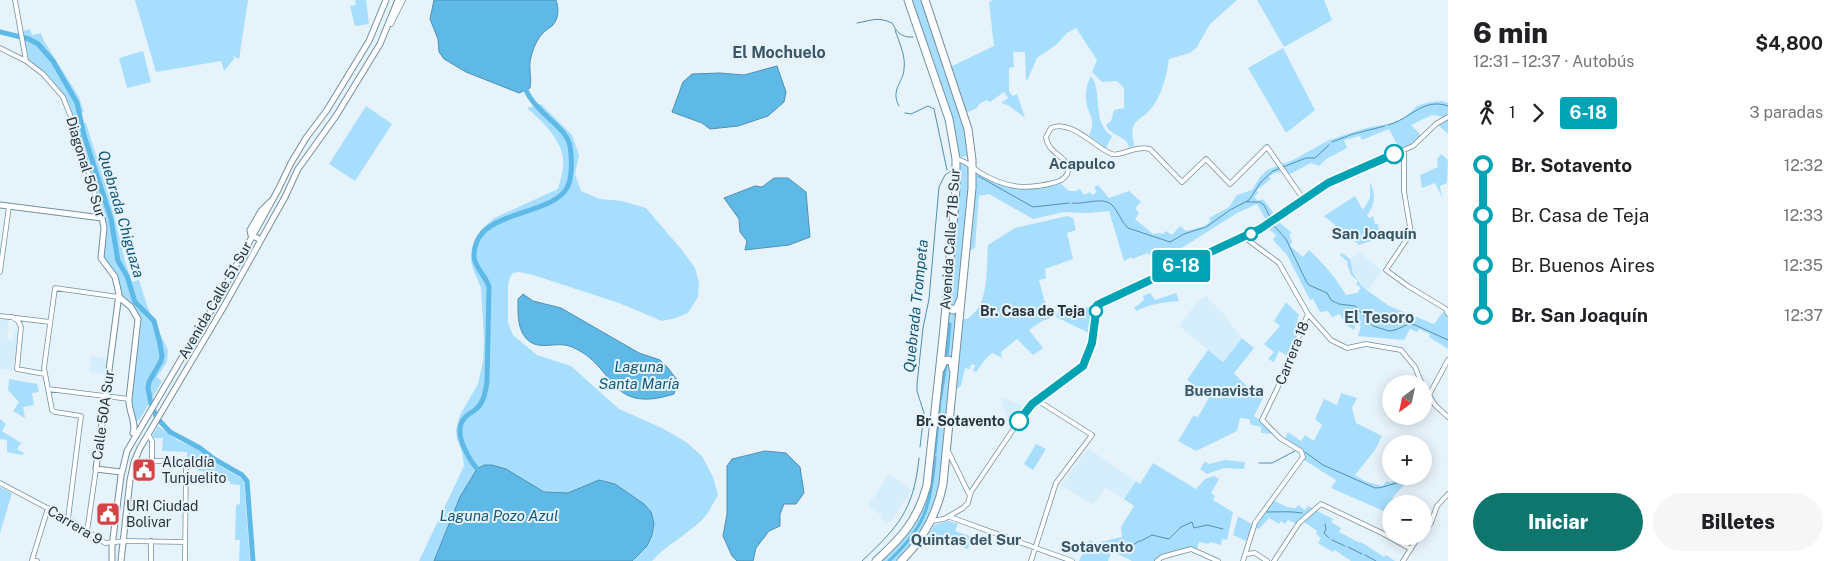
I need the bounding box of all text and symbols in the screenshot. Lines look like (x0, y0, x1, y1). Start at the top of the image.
text: 6 min (1473, 16, 1548, 49)
text: $4,800 (1755, 32, 1823, 54)
district label: El Mochuelo (732, 43, 826, 62)
text: 12:31 – 12:37 · Autobús (1473, 52, 1634, 71)
icon: walk (1473, 99, 1501, 127)
icon: forward (1524, 99, 1552, 127)
text: 6-18 (1570, 102, 1607, 123)
text: 1 (1509, 103, 1516, 122)
text: 3 paradas (1750, 103, 1823, 122)
street label: Diagonal 50 Sur (63, 115, 109, 219)
unlabelled marker (1384, 144, 1404, 164)
water label: Quebrada Chiguaza (95, 148, 148, 280)
text: Br. Sotavento (1511, 154, 1632, 176)
district label: Acapulco (1049, 155, 1116, 172)
text: 12:32 (1784, 156, 1823, 175)
street label: Avenida Calle 71B Sur (937, 168, 963, 310)
text: Br. Casa de Teja (1511, 204, 1649, 226)
text: 12:33 (1783, 206, 1823, 225)
district label: San Joaquín (1331, 225, 1417, 242)
unlabelled marker (1244, 227, 1258, 241)
water label: Quebrada Trompeta (900, 238, 931, 373)
street label: Avenida Calle 51 Sur (175, 239, 255, 361)
line badge: 6-18 (1146, 250, 1216, 282)
text: Br. Buenos Aires (1511, 254, 1655, 276)
text: 6-18 (1162, 255, 1200, 276)
text: 12:35 (1783, 256, 1823, 275)
place label: Br. Casa de Teja (980, 303, 1085, 319)
marker: Br. Casa de Teja (1089, 304, 1103, 318)
text: Br. San Joaquín (1511, 304, 1648, 326)
text: 12:37 (1784, 306, 1823, 325)
district label: El Tesoro (1344, 308, 1414, 327)
street label: Carrera 18 (1272, 319, 1312, 387)
water label: Laguna Santa María (598, 358, 680, 392)
street label: Calle 50A Sur (89, 369, 117, 461)
north arrow (1382, 375, 1432, 425)
map controls (1382, 375, 1432, 545)
district label: Buenavista (1184, 382, 1264, 399)
marker: Br. Sotavento (1009, 411, 1029, 431)
place label: Br. Sotavento (916, 413, 1005, 429)
button: + (1382, 435, 1432, 485)
place label: Alcaldía Tunjuelito (162, 454, 226, 486)
public building icon: Alcaldía Tunjuelito (131, 457, 157, 483)
button: Iniciar (1473, 493, 1643, 551)
button: Billetes (1653, 493, 1823, 551)
button: − (1382, 495, 1432, 545)
place label: URI Ciudad Bolivar (126, 498, 198, 530)
public building icon: URI Ciudad Bolivar (95, 501, 121, 527)
street label: Carrera 9 (45, 502, 106, 548)
water label: Laguna Pozo Azul (439, 507, 559, 524)
district label: Quintas del Sur (911, 531, 1021, 548)
district label: Sotavento (1061, 538, 1134, 555)

